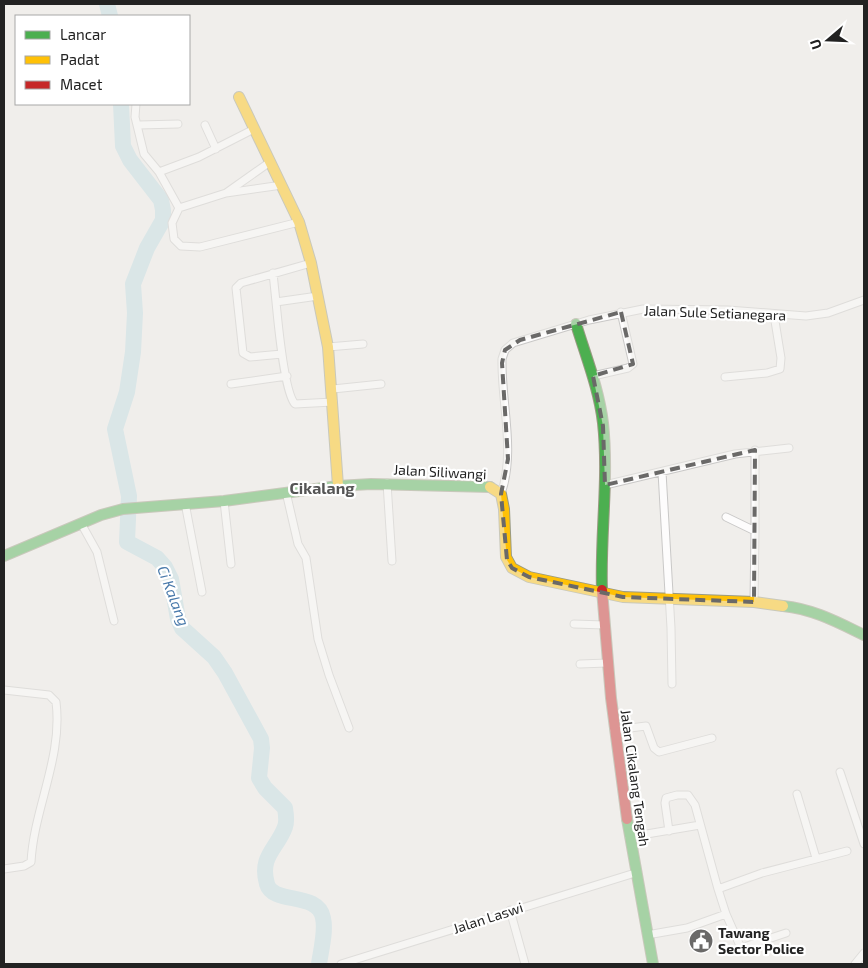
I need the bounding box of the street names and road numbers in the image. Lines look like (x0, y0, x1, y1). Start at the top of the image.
street label: Jalan Sule Setianegara (644, 302, 786, 323)
street label: Jalan Siliwangi (393, 461, 487, 482)
street label: Jalan Cikalang Tengah (617, 708, 654, 848)
street label: Jalan Laswi (451, 898, 525, 937)

